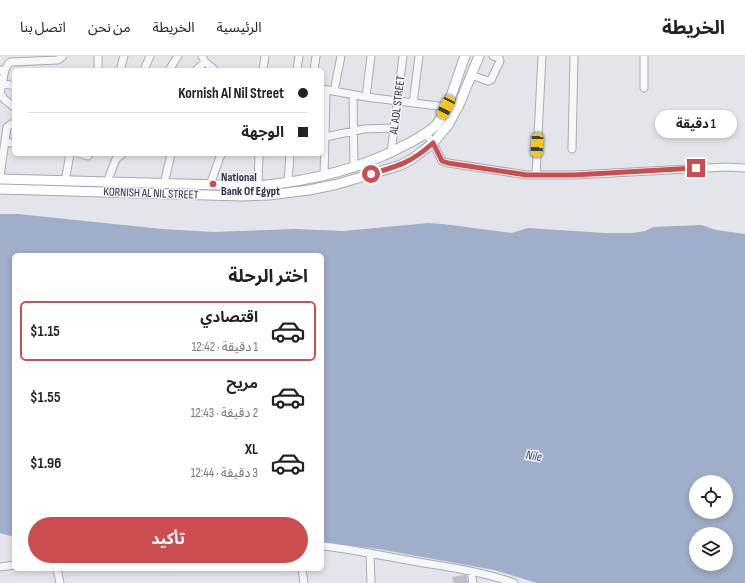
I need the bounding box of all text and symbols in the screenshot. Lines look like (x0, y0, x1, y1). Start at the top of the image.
text: الخريطة (662, 17, 725, 40)
text: اتصل بنا (20, 19, 66, 36)
text: من نحن (88, 19, 131, 36)
text: الخريطة (153, 19, 195, 36)
text: الرئيسية (217, 19, 262, 36)
street label: AL ADL STREET (386, 75, 409, 136)
text: Kornish Al Nil Street (178, 84, 284, 103)
car (435, 94, 457, 120)
callout: 1 دقيقة (655, 110, 737, 138)
text: 1 دقيقة (676, 116, 716, 132)
text: الوجهة (241, 123, 284, 142)
car (530, 133, 544, 157)
route end (687, 159, 705, 177)
route start (362, 165, 380, 183)
place label: National Bank Of Egypt (221, 170, 280, 199)
marker: National Bank Of Egypt (208, 179, 218, 189)
street label: KORNISH AL NIL STREET (103, 184, 199, 203)
text: اختر الرحلة (228, 266, 308, 287)
text: اقتصادي (200, 308, 258, 327)
icon: car (270, 313, 306, 349)
text: $1.15 (30, 322, 60, 341)
text: 1 دقيقة · 12:42 (192, 339, 258, 355)
text: مريح (226, 374, 258, 393)
icon: car (270, 379, 306, 415)
text: $1.55 (30, 388, 61, 407)
text: 2 دقيقة · 12:43 (191, 405, 258, 421)
text: XL (245, 440, 258, 459)
icon: car (270, 445, 306, 481)
water label: Nile (525, 447, 543, 465)
text: $1.96 (30, 454, 61, 473)
text: 3 دقيقة · 12:44 (191, 465, 258, 481)
map controls (689, 475, 733, 571)
button: locate (689, 475, 733, 519)
button: تأكيد (28, 517, 308, 563)
button: layers (689, 527, 733, 571)

